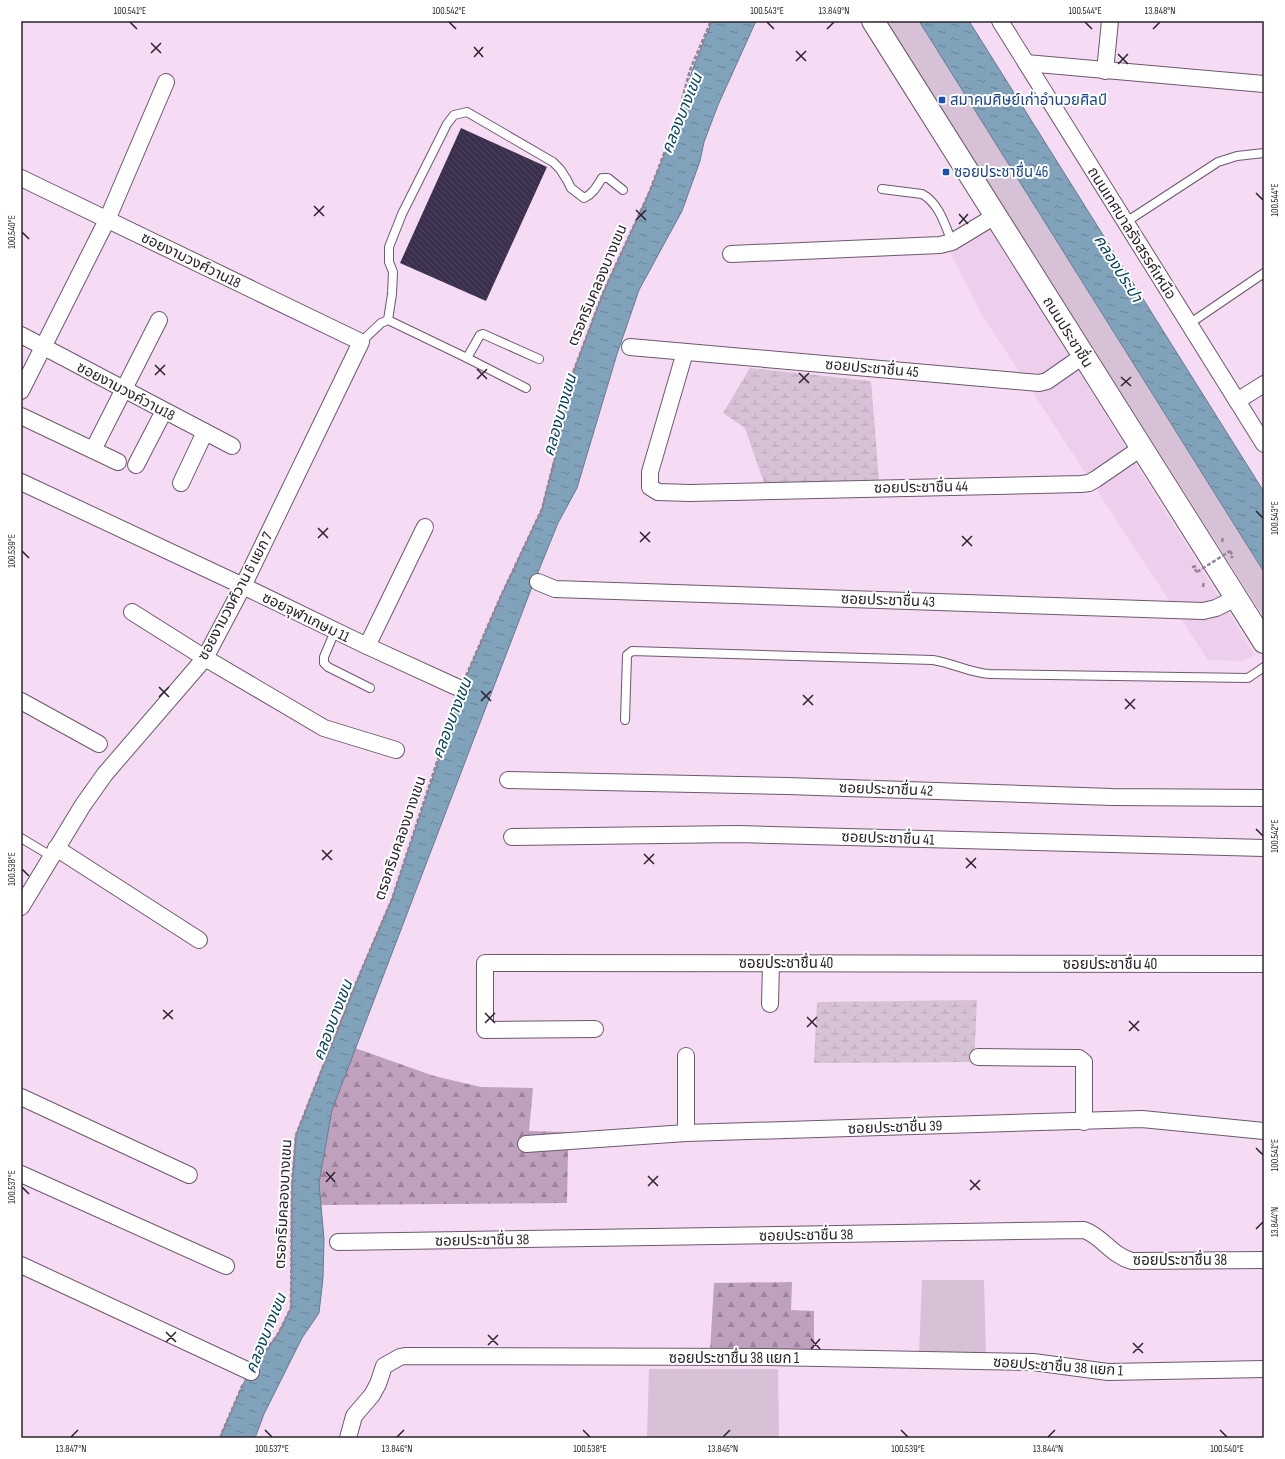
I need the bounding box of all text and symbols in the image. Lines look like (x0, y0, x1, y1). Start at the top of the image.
text: 100.541°E (114, 5, 146, 17)
text: 100.542°E (432, 5, 466, 17)
text: 100.543°E (750, 5, 784, 17)
text: 13.849°N (819, 5, 849, 17)
text: 100.544°E (1068, 5, 1102, 17)
text: 13.848°N (1145, 5, 1175, 17)
water label: คลองบางเขน (658, 70, 707, 156)
place label: สมาคมศิษย์เก่าอํานวยศิลป์ (950, 91, 1107, 110)
marker: สมาคมศิษย์เก่าอํานวยศิลป์ (937, 95, 947, 105)
place label: ซอยประชาชื่น 46 (954, 161, 1048, 182)
street label: ถนนเทศบาลรังสรรค์เหนือ (1083, 163, 1180, 303)
marker: ซอยประชาชื่น 46 (941, 167, 951, 177)
text: 100.544°E (1269, 183, 1281, 217)
text: 100.540°E (6, 215, 18, 249)
street label: ตรอกริมคลองบางเขน (563, 222, 632, 349)
street label: ซอยงามวงศ์วาน18 (138, 228, 244, 293)
water label: คลองประปา (1090, 232, 1147, 307)
street label: ถนนประชาชื่น (1038, 292, 1099, 372)
street label: ซอยประชาชื่น 45 (824, 353, 920, 382)
street label: ซอยงามวงค์วาน18 (73, 358, 178, 425)
water label: คลองบางเขน (540, 371, 582, 459)
street label: ซอยประชาชื่น 44 (874, 475, 968, 498)
text: 100.543°E (1269, 501, 1281, 535)
street label: ซอยงามวงศ์วาน 6 แยก 7 (194, 529, 277, 664)
text: 100.539°E (6, 534, 18, 568)
street label: ซอยประชาชื่น 43 (841, 587, 935, 612)
street label: ซอยจุฬาเกษม 11 (259, 588, 353, 647)
water label: คลองบางเขน (428, 675, 477, 761)
street label: ตรอกริมคลองบางเขน (370, 773, 431, 903)
street label: ซอยประชาชื่น 42 (839, 776, 933, 801)
text: 100.542°E (1269, 819, 1281, 853)
street label: ซอยประชาชื่น 41 (841, 825, 936, 850)
text: 100.538°E (6, 852, 18, 886)
street label: ซอยประชาชื่น 40 (739, 952, 833, 973)
street label: ซอยประชาชื่น 40 (1063, 953, 1157, 974)
water label: คลองบางเขน (309, 977, 358, 1063)
street label: ซอยประชาชื่น 39 (847, 1114, 943, 1139)
street label: ตรอกริมคลองบางเขน (271, 1138, 296, 1270)
text: 100.541°E (1269, 1139, 1281, 1171)
text: 100.537°E (6, 1170, 18, 1204)
text: 13.844°N (1269, 1207, 1281, 1237)
street label: ซอยประชาชื่น 38 (759, 1223, 853, 1246)
street label: ซอยประชาชื่น 38 (435, 1228, 529, 1251)
street label: ซอยประชาชื่น 38 (1133, 1249, 1227, 1270)
water label: คลองบางเขน (242, 1290, 291, 1376)
street label: ซอยประชาชื่น 38 แยก 1 (669, 1347, 800, 1368)
street label: ซอยประชาชื่น 38 แยก 1 (992, 1351, 1125, 1381)
text: 13.847°N (56, 1443, 86, 1455)
text: 100.537°E (255, 1443, 289, 1455)
text: 13.846°N (382, 1443, 412, 1455)
text: 100.538°E (573, 1443, 607, 1455)
text: 13.845°N (708, 1443, 738, 1455)
text: 100.539°E (891, 1443, 925, 1455)
text: 13.844°N (1033, 1443, 1063, 1455)
text: 100.540°E (1210, 1443, 1244, 1455)

